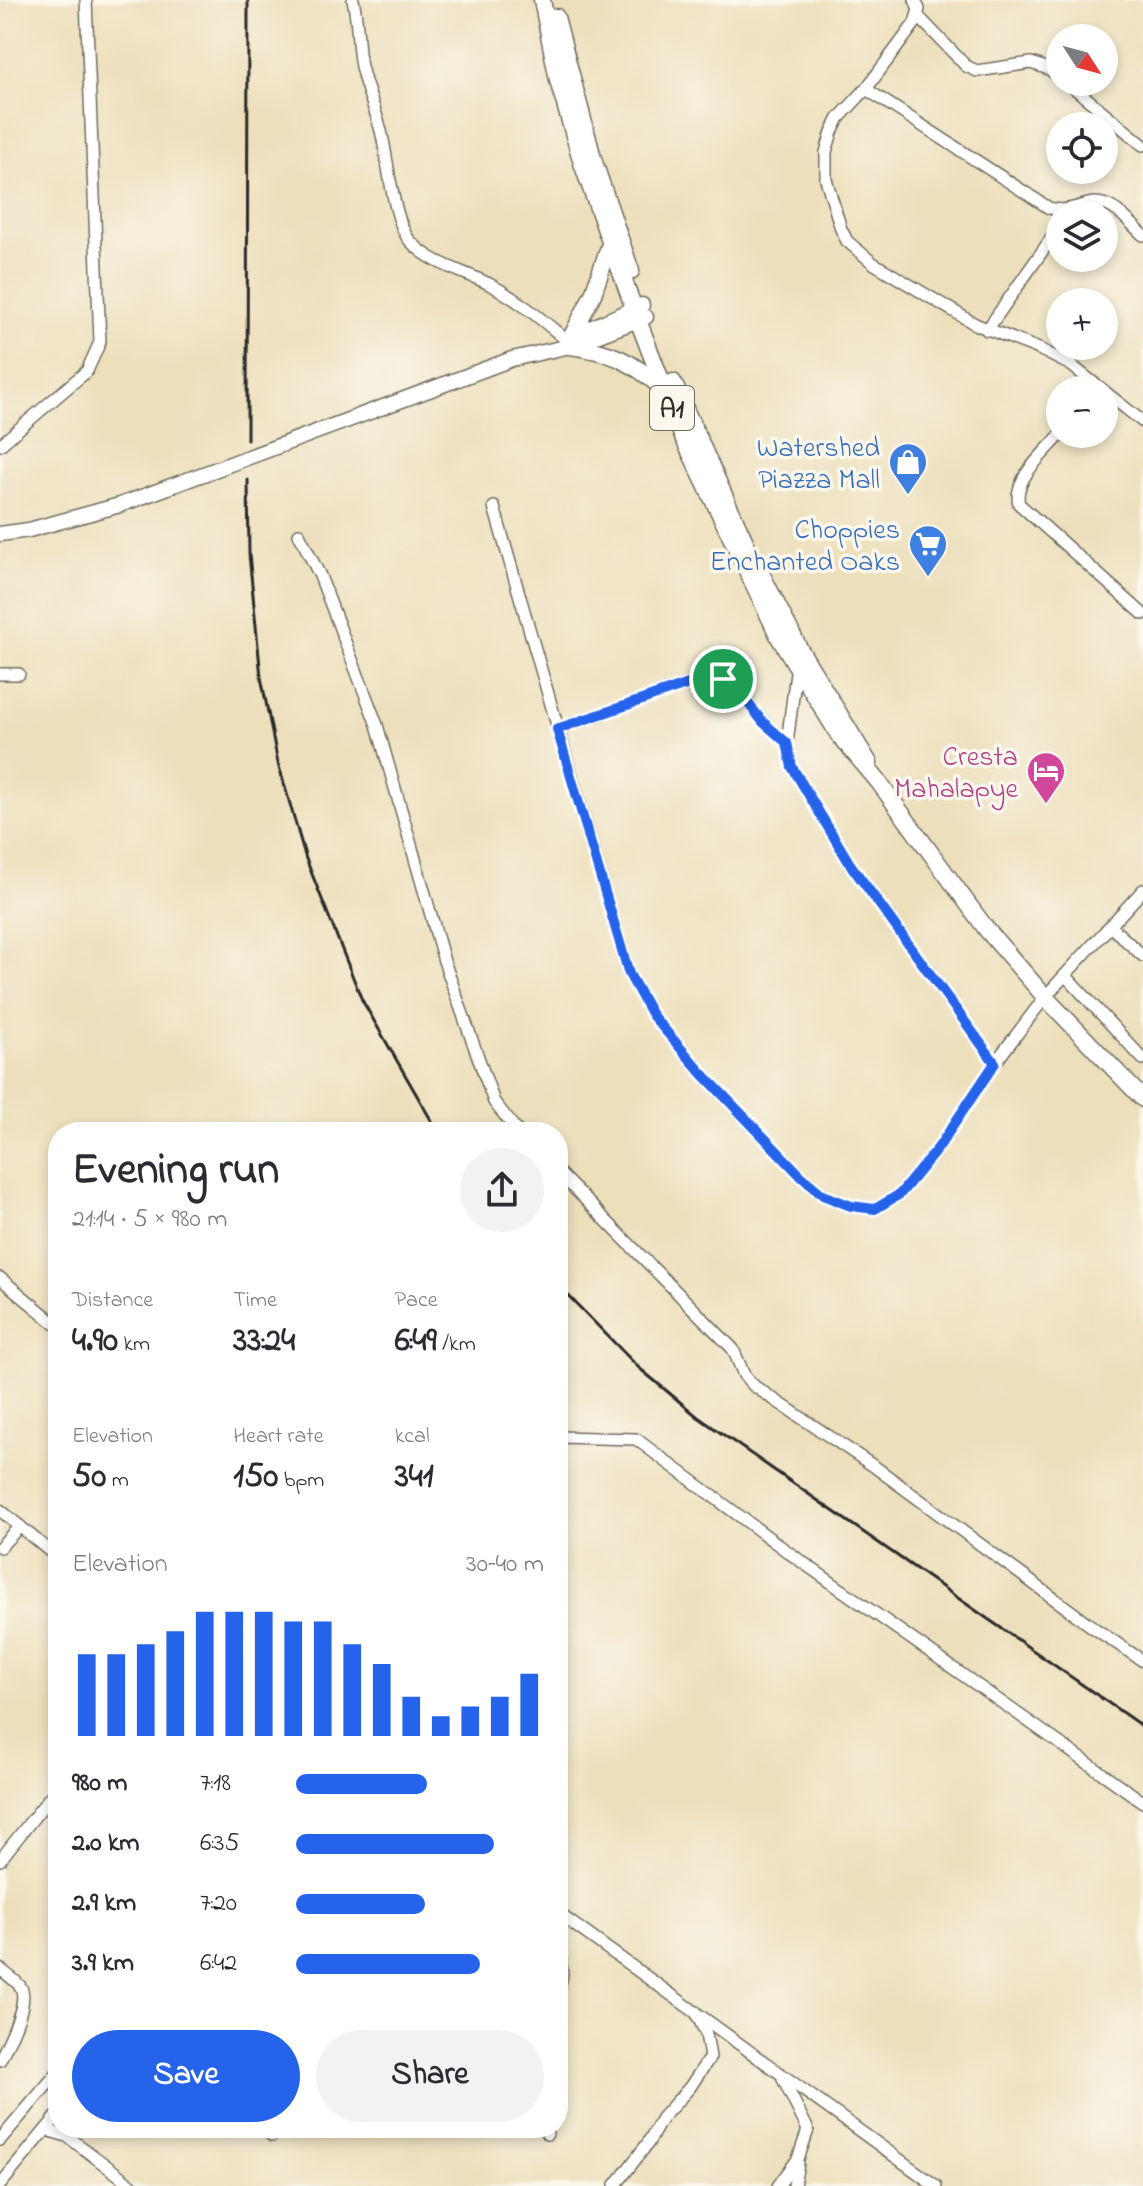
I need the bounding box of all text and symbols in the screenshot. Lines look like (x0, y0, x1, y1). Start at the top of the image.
north arrow (1046, 24, 1118, 96)
map controls (1046, 24, 1118, 448)
button: locate (1046, 112, 1118, 184)
button: layers (1046, 200, 1118, 272)
button: + (1046, 288, 1118, 360)
button: − (1046, 376, 1118, 448)
road number: A1 (650, 386, 694, 430)
place label: Watershed Piazza Mall (757, 429, 880, 502)
shop icon: Watershed Piazza Mall (887, 441, 929, 496)
place label: Choppies Enchanted Oaks (710, 511, 900, 584)
supermarket icon: Choppies Enchanted Oaks (907, 523, 949, 578)
pin (689, 645, 757, 713)
icon: arrive (701, 657, 745, 701)
place label: Cresta Mahalapye (894, 738, 1018, 811)
hotel icon: Cresta Mahalapye (1025, 750, 1067, 805)
text: Evening run (72, 1139, 279, 1203)
button: share (460, 1148, 544, 1232)
text: 21:14 · 5 × 980 m (72, 1201, 227, 1239)
text: Distance (72, 1285, 153, 1317)
text: Time (233, 1285, 277, 1317)
text: Pace (395, 1285, 438, 1317)
text: 4.90 (72, 1317, 118, 1367)
text: 33:24 (233, 1317, 295, 1367)
text: 6:49 (395, 1317, 437, 1367)
text: km (118, 1329, 150, 1361)
text: /km (437, 1329, 476, 1361)
text: Elevation (72, 1421, 153, 1453)
text: Heart rate (233, 1421, 324, 1453)
text: kcal (395, 1421, 430, 1453)
text: 50 (72, 1453, 106, 1503)
text: 150 (233, 1453, 278, 1503)
text: 341 (395, 1453, 434, 1503)
text: m (106, 1465, 129, 1497)
text: bpm (278, 1465, 324, 1497)
text: Elevation (72, 1546, 168, 1584)
text: 30–40 m (466, 1546, 544, 1584)
text: 980 m (72, 1765, 127, 1803)
text: 7:18 (200, 1765, 231, 1803)
text: 2.0 km (72, 1825, 140, 1863)
text: 6:35 (200, 1825, 239, 1863)
text: 2.9 km (72, 1885, 136, 1923)
text: 7:20 (200, 1885, 237, 1923)
text: 3.9 km (72, 1945, 134, 1983)
text: 6:42 (200, 1945, 237, 1983)
button: Save (72, 2030, 300, 2122)
button: Share (316, 2030, 544, 2122)

